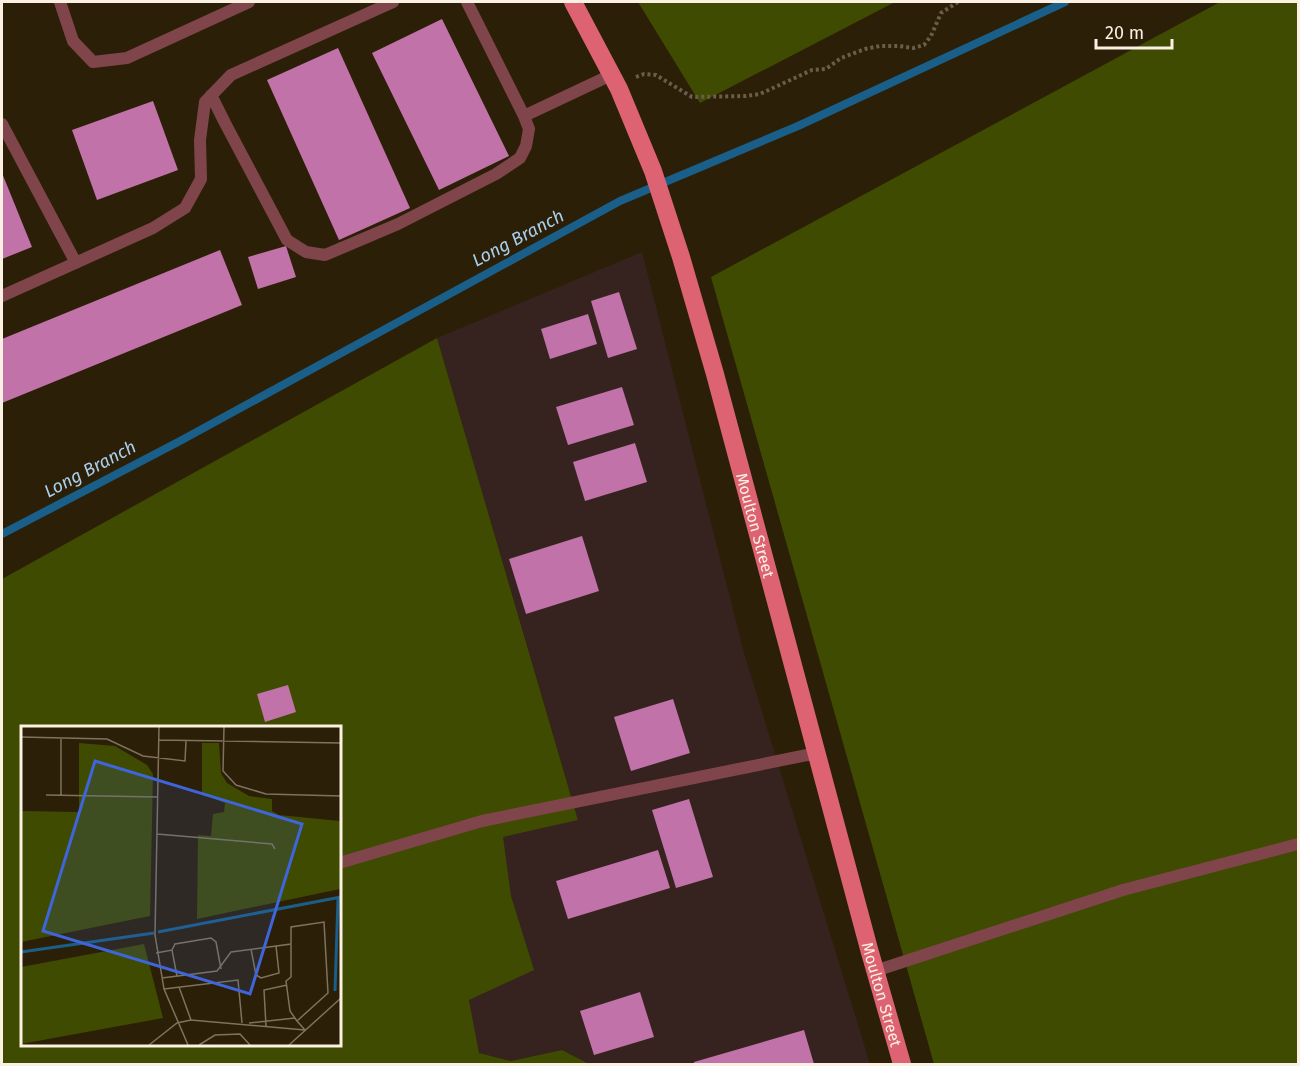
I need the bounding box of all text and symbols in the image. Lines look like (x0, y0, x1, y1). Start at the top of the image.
scale bar (1096, 12, 1172, 50)
text: 20 m (1105, 22, 1144, 44)
water label: Long Branch (468, 205, 568, 271)
water label: Long Branch (40, 436, 140, 502)
street label: Moulton Street (732, 471, 779, 580)
inset map (21, 726, 340, 1045)
street label: Moulton Street (858, 940, 906, 1049)

